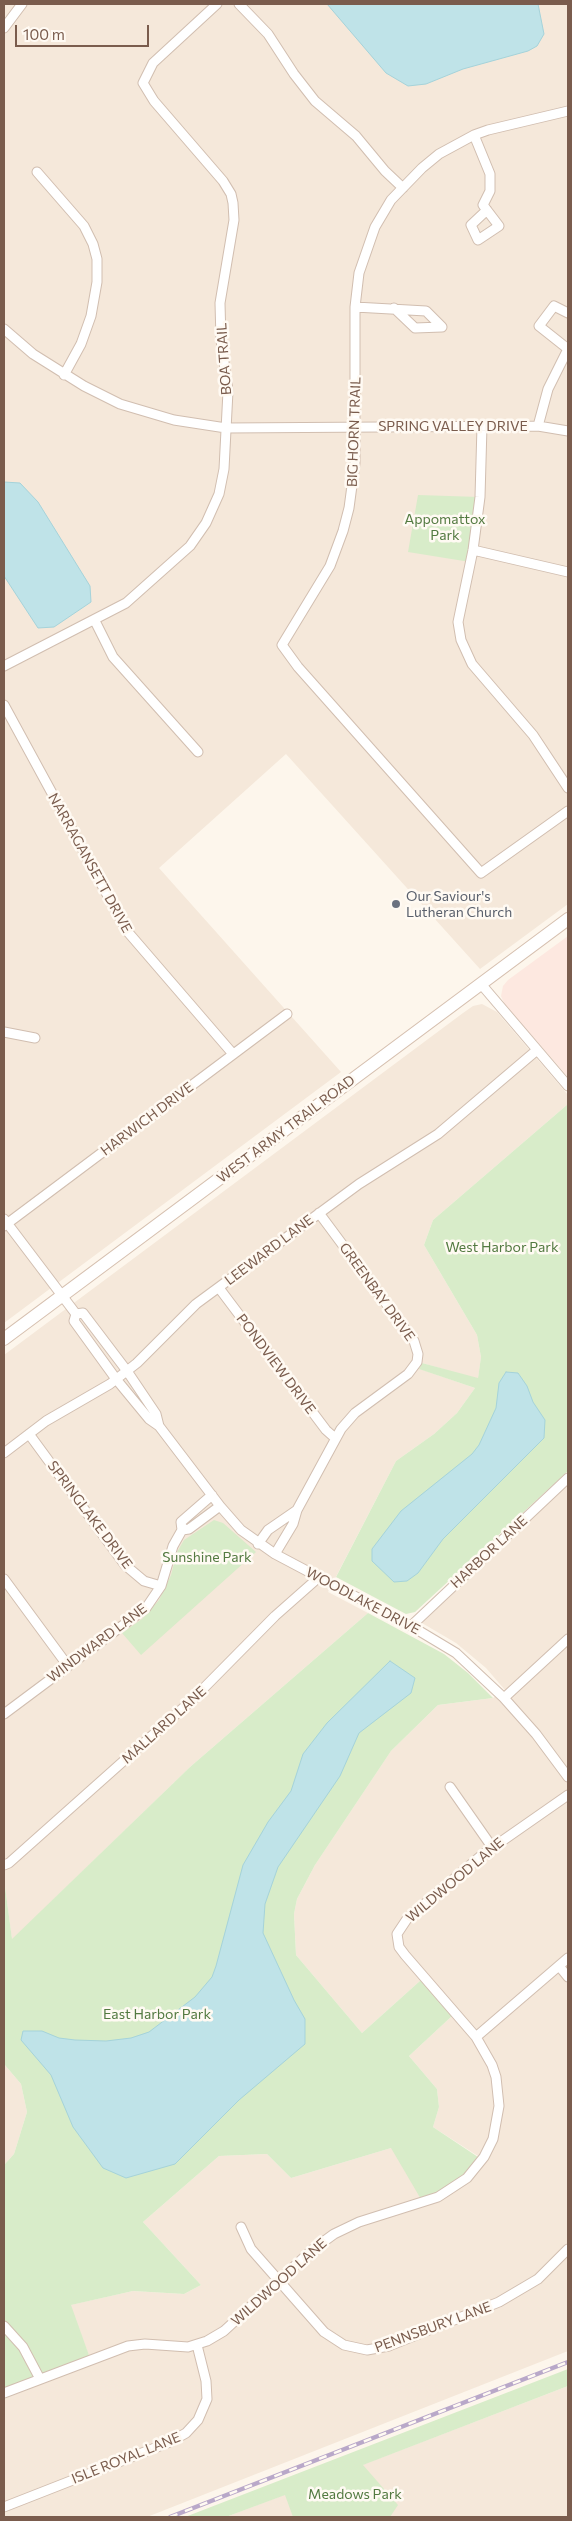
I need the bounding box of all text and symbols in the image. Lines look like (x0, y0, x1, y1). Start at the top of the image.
scale bar (18, 15, 151, 47)
text: 100 m (23, 25, 65, 43)
street label: BOA TRAIL (213, 322, 235, 396)
street label: BIG HORN TRAIL (344, 377, 364, 487)
street label: SPRING VALLEY DRIVE (378, 418, 528, 434)
park label: Appomattox Park (405, 511, 485, 544)
street label: NARRAGANSETT DRIVE (45, 790, 135, 936)
place label: Our Saviour's Lutheran Church (406, 888, 512, 920)
marker: Our Saviour's Lutheran Church (390, 898, 402, 910)
street label: WEST ARMY TRAIL ROAD (214, 1072, 358, 1186)
street label: HARWICH DRIVE (97, 1079, 197, 1159)
street label: LEEWARD LANE (221, 1211, 317, 1289)
park label: West Harbor Park (445, 1239, 559, 1255)
street label: GREENBAY DRIVE (336, 1240, 418, 1344)
street label: PONDVIEW DRIVE (233, 1311, 319, 1417)
street label: SPRINGLAKE DRIVE (44, 1458, 136, 1572)
street label: HARBOR LANE (447, 1512, 531, 1592)
park label: Sunshine Park (162, 1549, 252, 1565)
street label: WOODLAKE DRIVE (303, 1564, 423, 1638)
street label: WINDWARD LANE (44, 1600, 150, 1686)
street label: MALLARD LANE (118, 1683, 210, 1767)
street label: WILDWOOD LANE (403, 1834, 507, 1926)
park label: East Harbor Park (103, 2006, 211, 2022)
street label: WILDWOOD LANE (228, 2235, 330, 2329)
street label: PENNSBURY LANE (372, 2298, 494, 2356)
street label: ISLE ROYAL LANE (69, 2428, 183, 2488)
park label: Meadows Park (308, 2486, 402, 2502)

